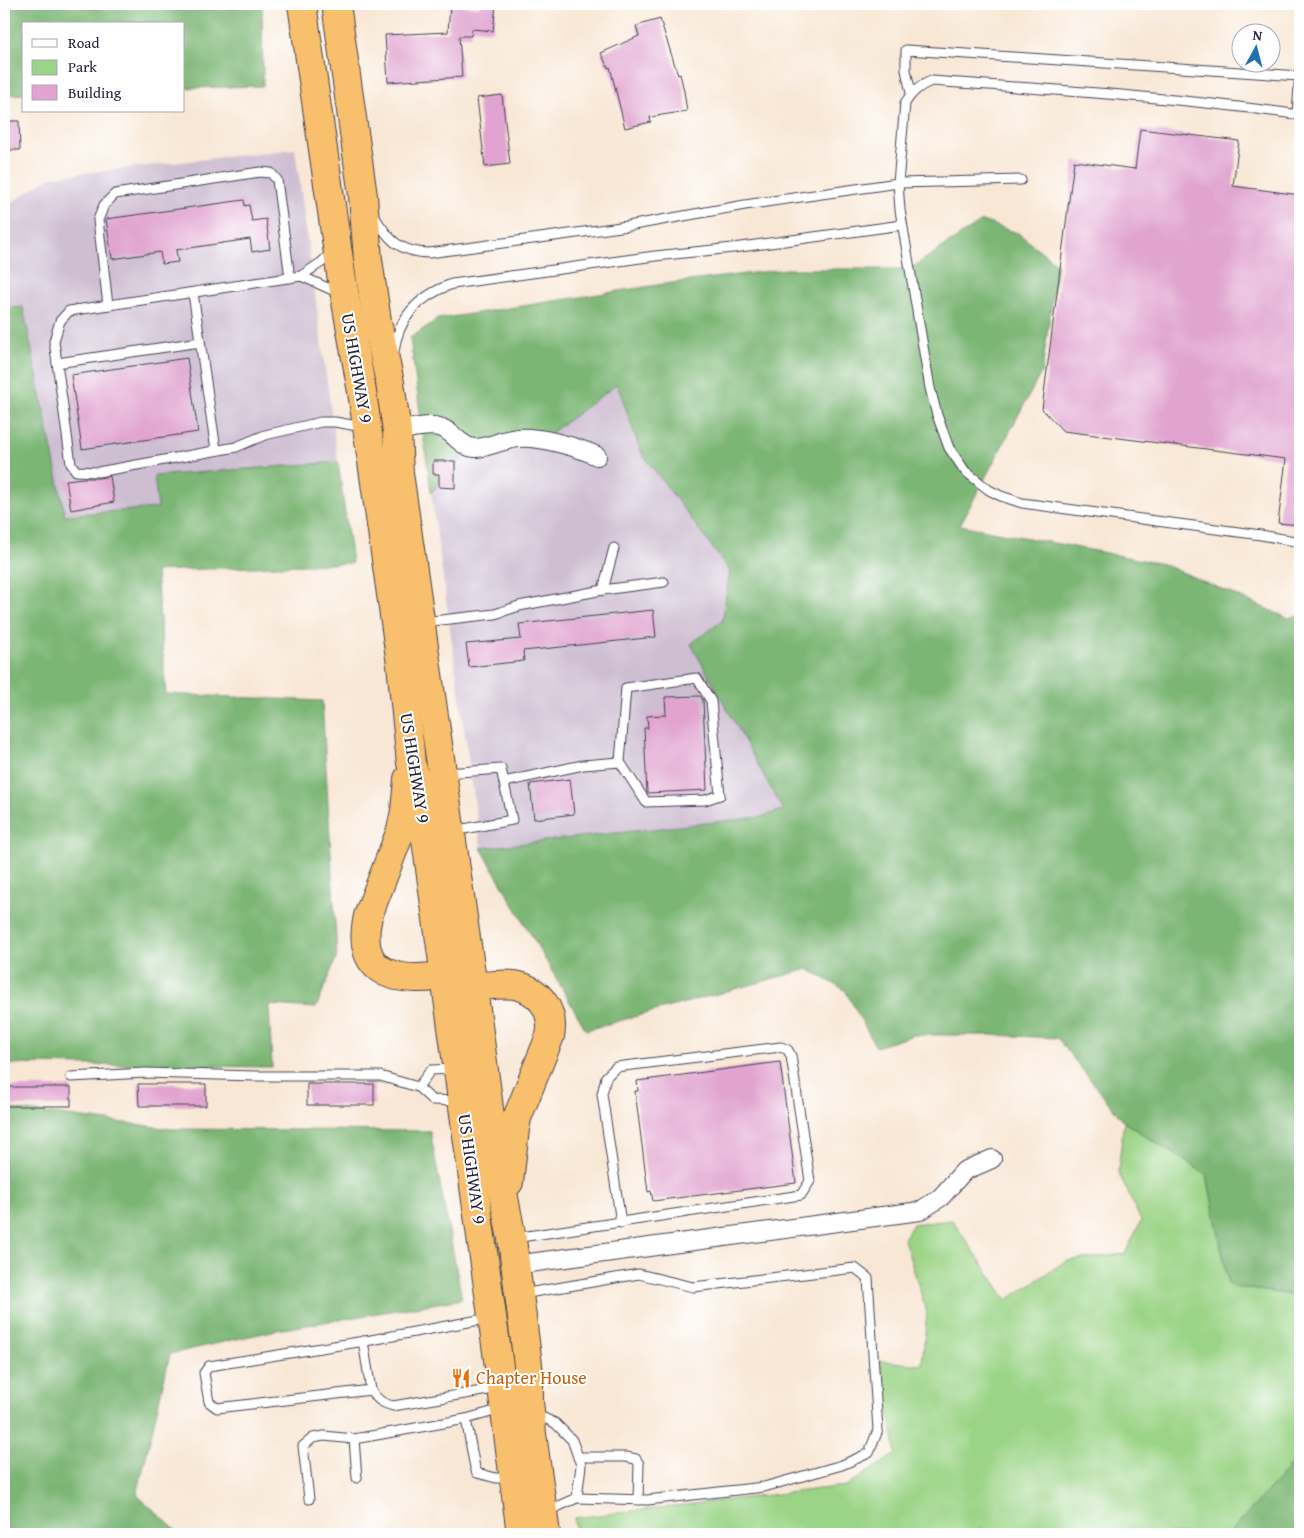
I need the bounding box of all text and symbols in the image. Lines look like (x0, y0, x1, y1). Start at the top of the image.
legend (22, 22, 185, 112)
north arrow (1232, 22, 1282, 72)
text: N (1252, 25, 1264, 46)
text: Road (68, 32, 99, 53)
text: Park (68, 56, 97, 77)
text: Building (68, 82, 122, 103)
street label: US HIGHWAY 9 (335, 311, 380, 425)
street label: US HIGHWAY 9 (393, 711, 438, 825)
street label: US HIGHWAY 9 (451, 1112, 494, 1226)
place label: Chapter House (476, 1364, 587, 1391)
restaurant icon: Chapter House (450, 1367, 472, 1389)

